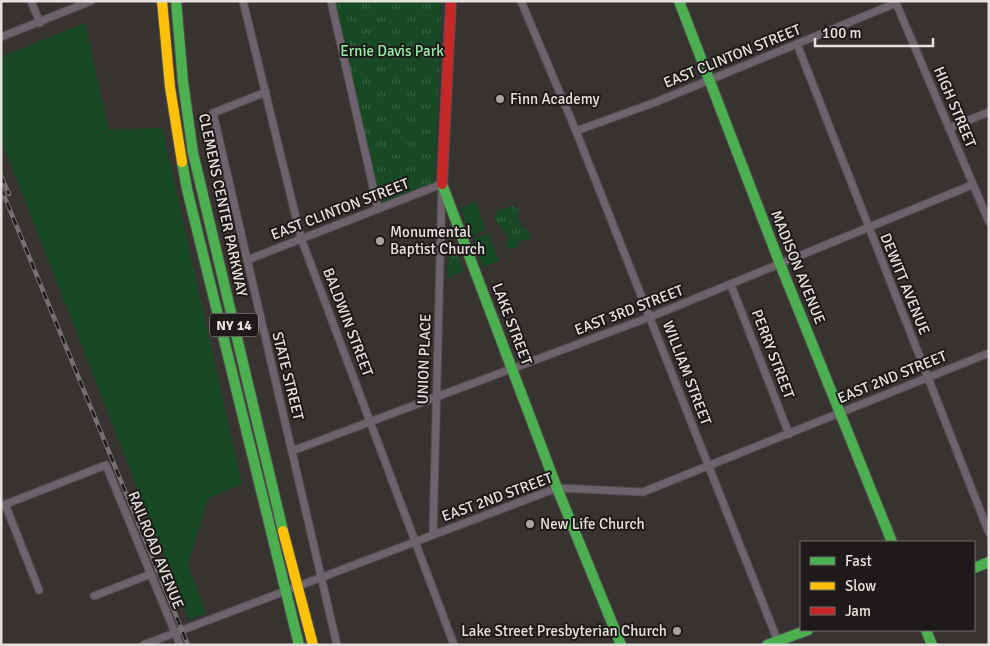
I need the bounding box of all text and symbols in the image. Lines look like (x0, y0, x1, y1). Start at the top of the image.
scale bar (815, 15, 932, 47)
street label: EAST CLINTON STREET (661, 20, 804, 92)
text: 100 m (822, 24, 862, 42)
park label: Ernie Davis Park (340, 42, 444, 60)
street label: HIGH STREET (930, 64, 980, 151)
place label: Finn Academy (510, 90, 599, 108)
marker: Finn Academy (494, 93, 506, 105)
street label: CLEMENS CENTER PARKWAY (195, 112, 251, 299)
street label: EAST CLINTON STREET (268, 174, 412, 244)
street label: MADISON AVENUE (767, 207, 829, 327)
place label: Monumental Baptist Church (390, 223, 485, 258)
street label: DEWITT AVENUE (876, 231, 934, 337)
marker: Monumental Baptist Church (374, 235, 386, 247)
street label: BALDWIN STREET (319, 265, 377, 379)
street label: LAKE STREET (488, 281, 536, 368)
street label: EAST 3RD STREET (572, 281, 687, 339)
street label: PERRY STREET (748, 307, 798, 402)
street label: UNION PLACE (413, 313, 435, 405)
road number: NY 14 (210, 314, 258, 336)
street label: WILLIAM STREET (659, 318, 715, 428)
street label: STATE STREET (268, 330, 308, 423)
street label: EAST 2ND STREET (835, 347, 950, 407)
street label: EAST 2ND STREET (439, 468, 555, 525)
street label: RAILROAD AVENUE (124, 489, 188, 611)
place label: New Life Church (540, 515, 645, 533)
marker: New Life Church (524, 518, 536, 530)
legend (800, 541, 975, 631)
text: Fast (845, 552, 872, 570)
text: Slow (845, 577, 876, 595)
text: Jam (845, 602, 871, 620)
place label: Lake Street Presbyterian Church (461, 622, 667, 640)
marker: Lake Street Presbyterian Church (671, 625, 683, 637)

